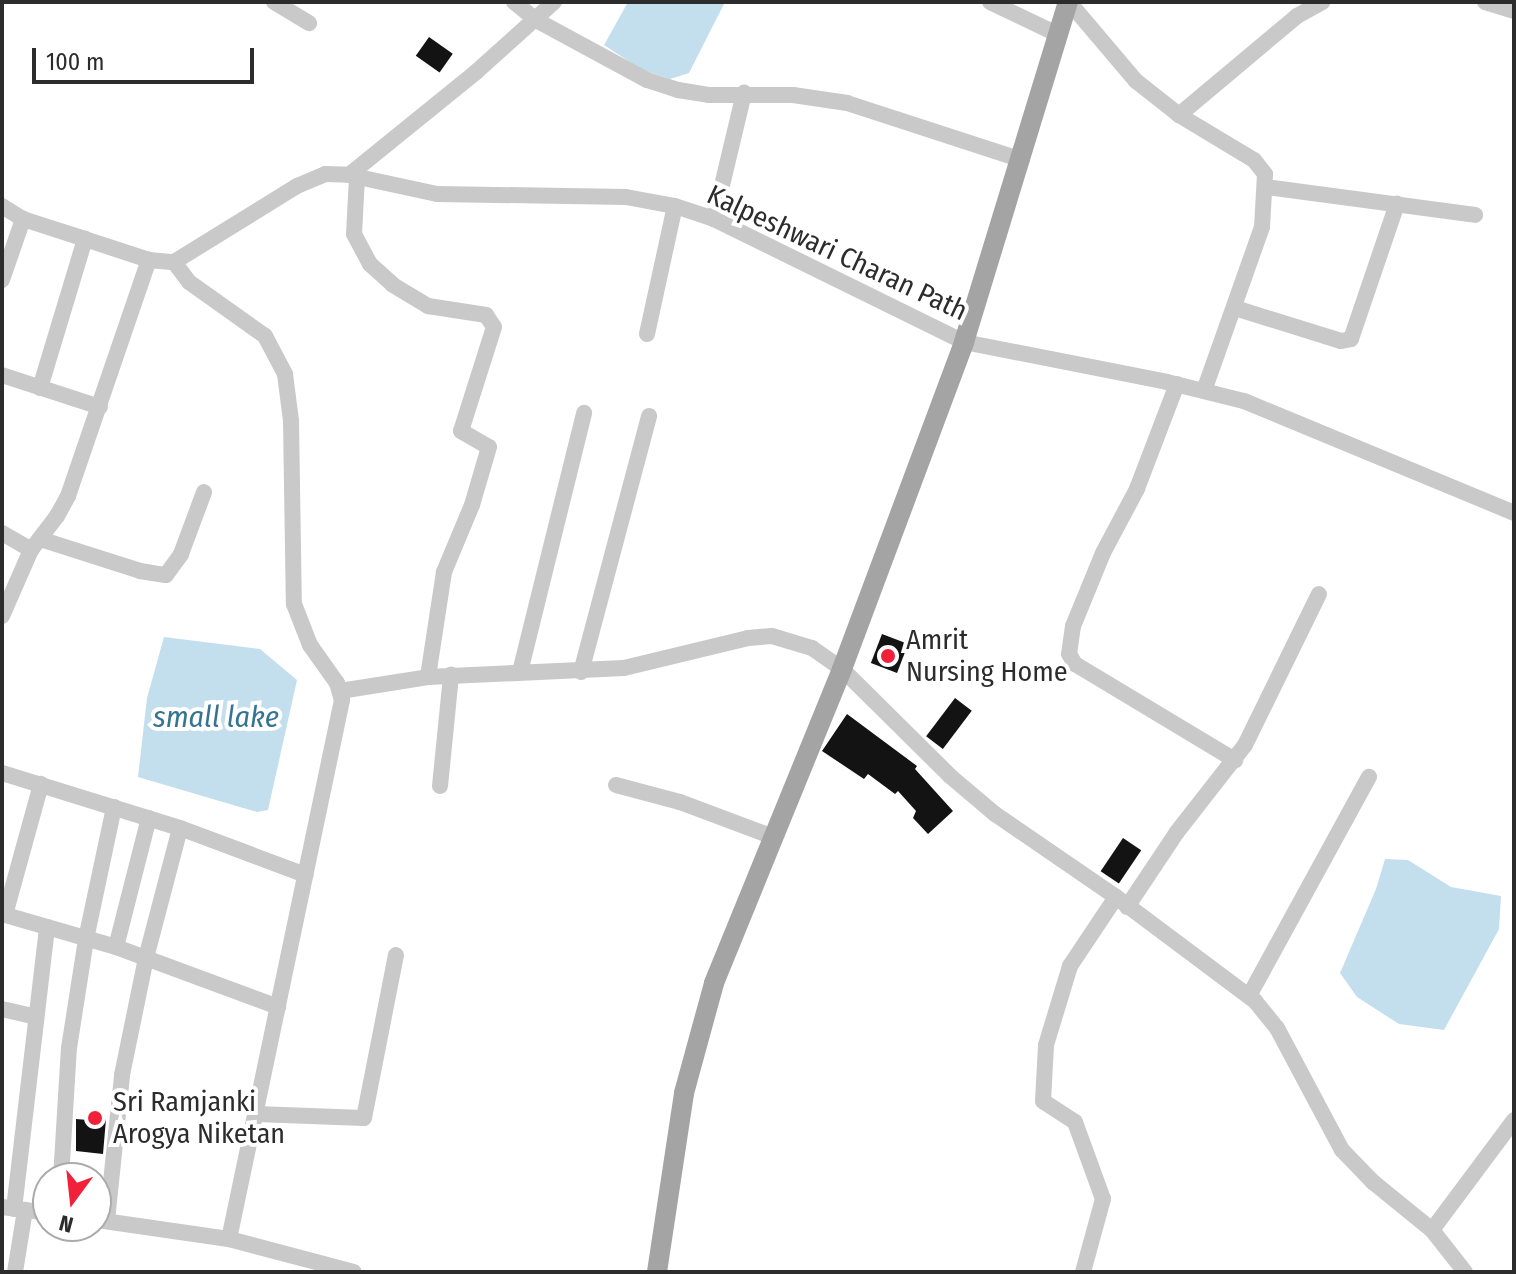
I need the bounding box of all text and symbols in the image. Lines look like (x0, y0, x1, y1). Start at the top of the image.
scale bar (36, 32, 258, 82)
text: 100 m (46, 48, 104, 76)
street label: Kalpeshwari Charan Path (702, 178, 972, 328)
place label: Amrit Nursing Home (906, 623, 1068, 689)
marker: Amrit Nursing Home (877, 645, 899, 667)
water label: small lake (153, 699, 279, 735)
place label: Sri Ramjanki Arogya Niketan (113, 1085, 285, 1151)
marker: Sri Ramjanki Arogya Niketan (84, 1107, 106, 1129)
north arrow (32, 1162, 112, 1242)
text: N (56, 1209, 76, 1238)

